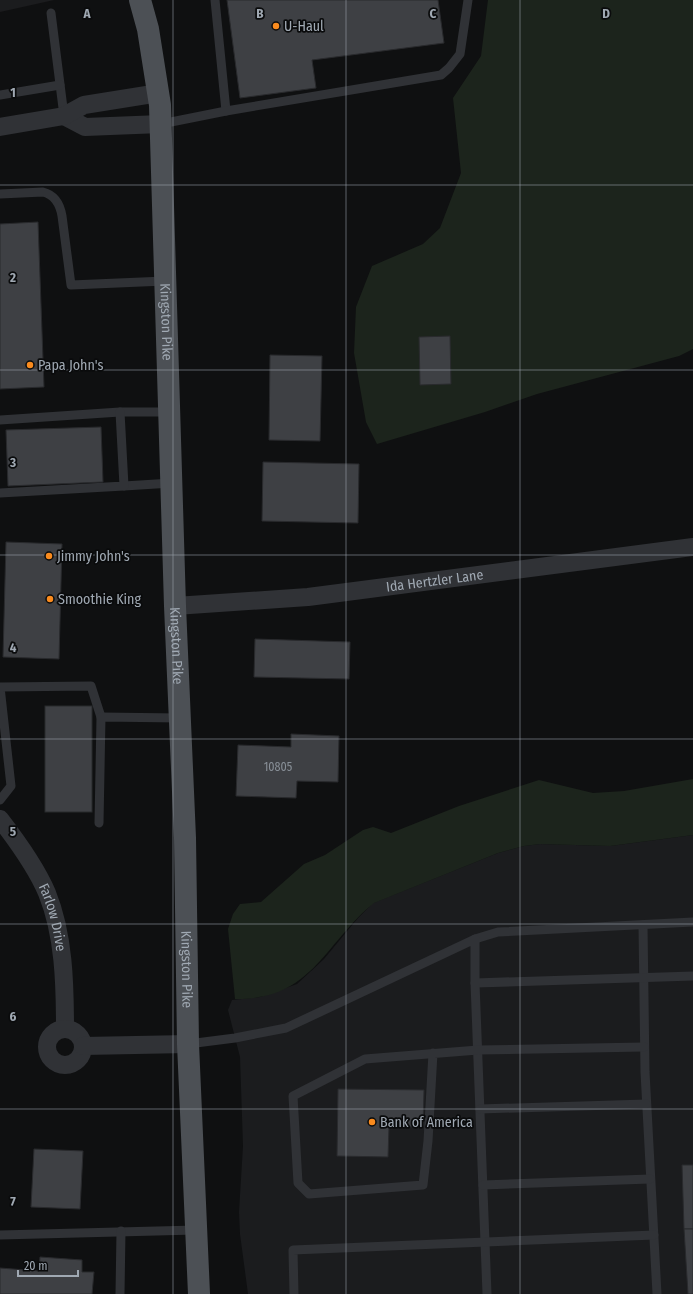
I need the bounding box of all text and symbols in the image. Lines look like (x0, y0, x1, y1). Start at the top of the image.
text: A (82, 6, 91, 21)
text: B (256, 6, 264, 21)
text: C (430, 6, 437, 21)
text: D (602, 6, 610, 21)
place label: U-Haul (284, 18, 324, 35)
marker: U-Haul (271, 21, 281, 31)
text: 1 (10, 85, 16, 100)
text: 2 (9, 270, 16, 285)
street label: Kingston Pike (156, 283, 176, 361)
place label: Papa John's (38, 357, 103, 374)
marker: Papa John's (25, 360, 35, 370)
text: 3 (9, 455, 16, 470)
place label: Jimmy John's (57, 548, 130, 565)
marker: Jimmy John's (44, 551, 54, 561)
street label: Ida Hertzler Lane (385, 566, 484, 596)
place label: Smoothie King (58, 591, 141, 608)
marker: Smoothie King (45, 594, 55, 604)
street label: Kingston Pike (166, 607, 186, 685)
text: 4 (10, 640, 17, 655)
house number: 10805 (264, 760, 293, 774)
text: 5 (10, 824, 16, 839)
street label: Farlow Drive (35, 881, 69, 953)
street label: Kingston Pike (177, 931, 195, 1008)
text: 6 (10, 1009, 17, 1024)
place label: Bank of America (380, 1114, 473, 1131)
marker: Bank of America (367, 1117, 377, 1127)
text: 7 (10, 1194, 16, 1209)
scale bar (18, 1252, 78, 1278)
text: 20 m (24, 1259, 48, 1273)

